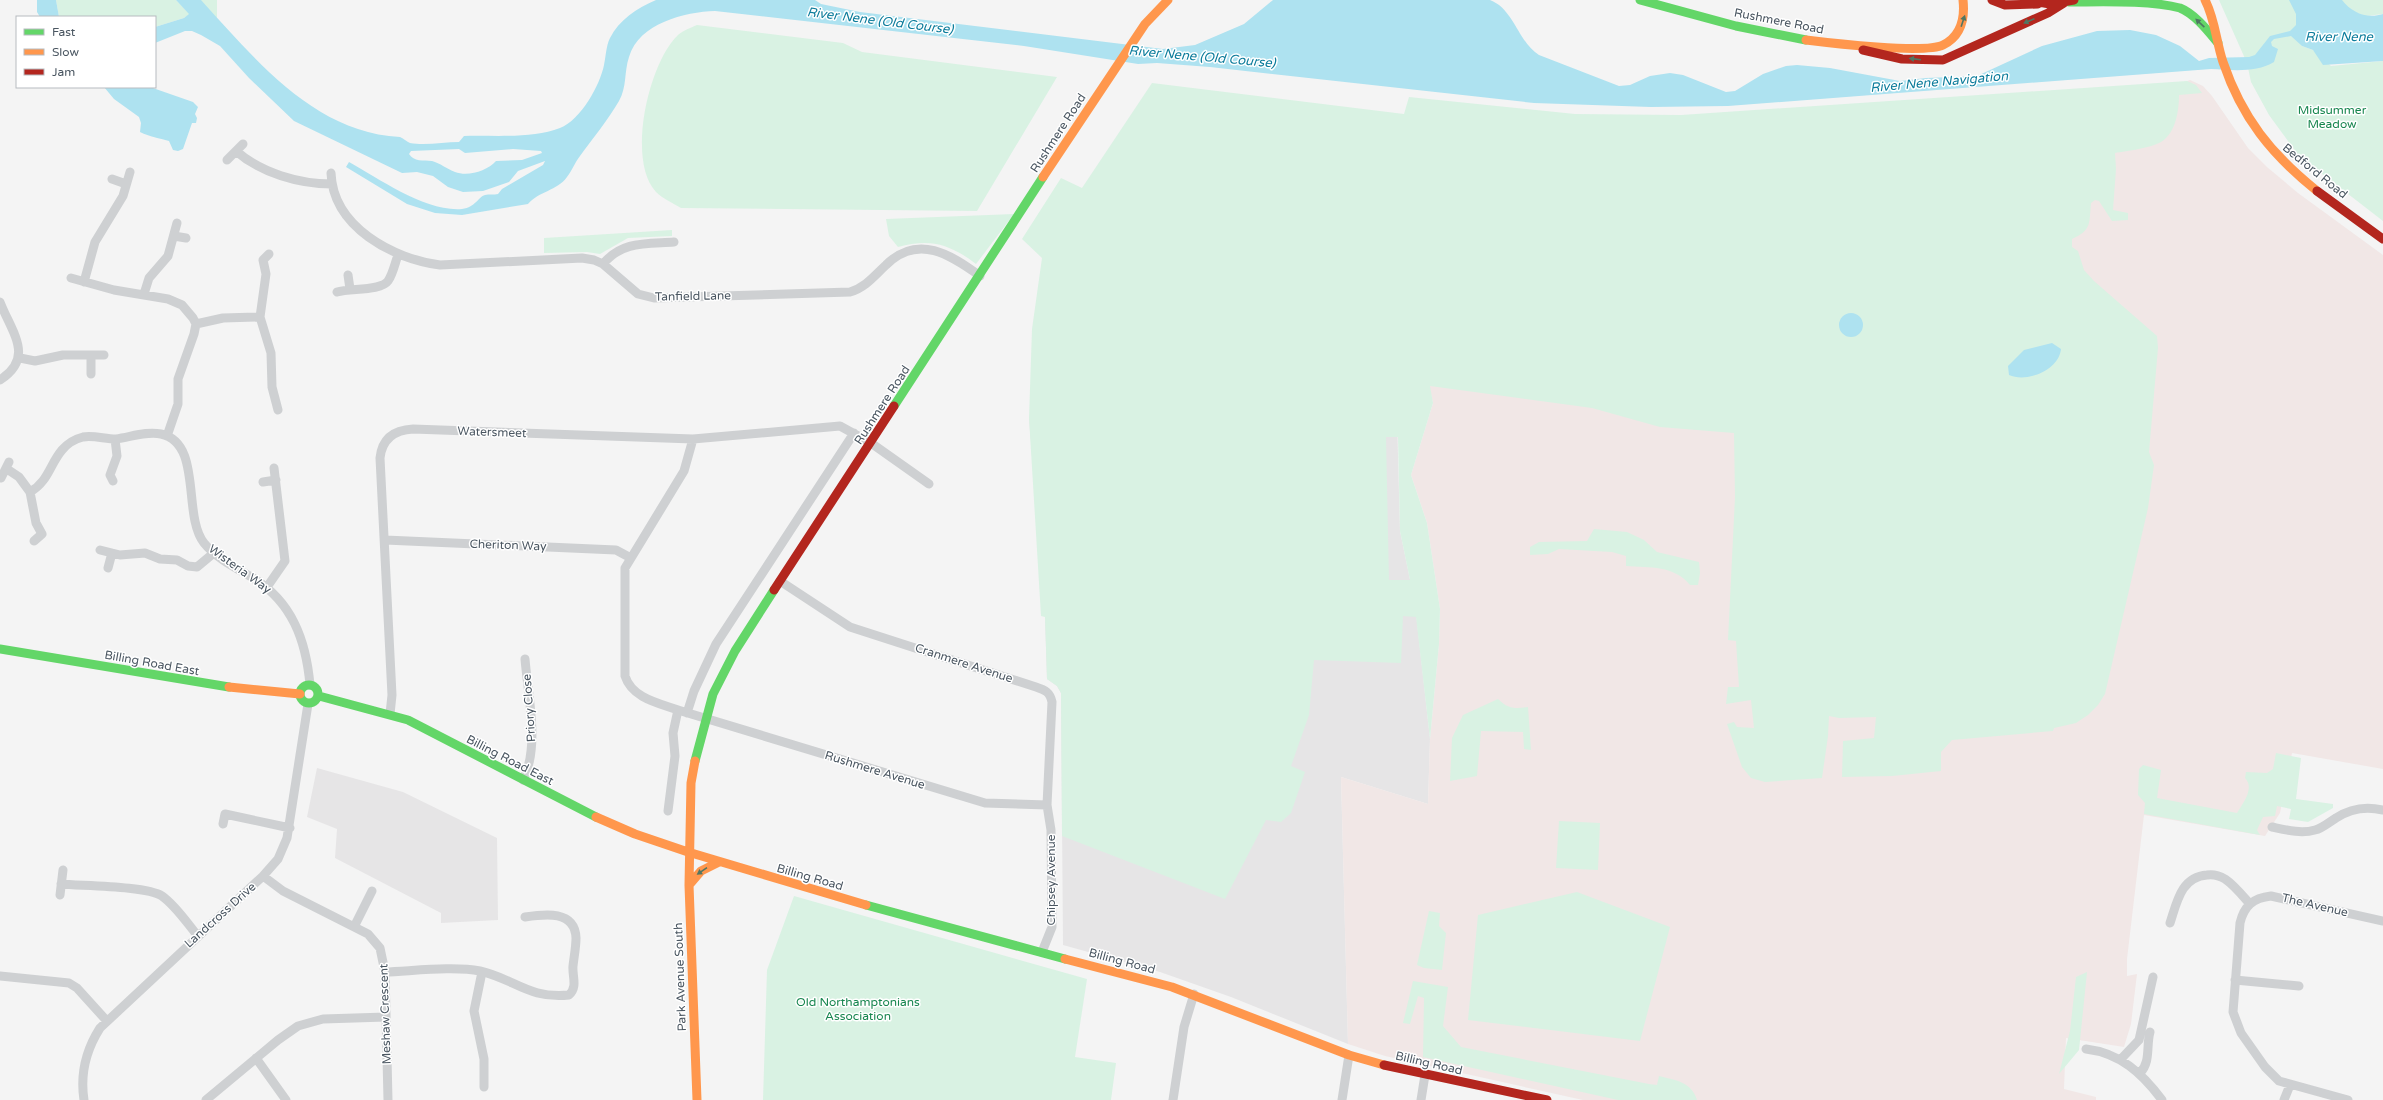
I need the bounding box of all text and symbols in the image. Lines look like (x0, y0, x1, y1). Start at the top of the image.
water label: River Nene (Old Course) (806, 4, 955, 38)
street label: Rushmere Road (1733, 5, 1825, 37)
one-way arrow (1960, 15, 1966, 27)
legend (16, 16, 156, 88)
one-way arrow (2024, 18, 2035, 24)
one-way arrow (2195, 19, 2205, 28)
text: Fast (52, 25, 76, 39)
water label: River Nene (2305, 29, 2374, 45)
water label: River Nene (Old Course) (1128, 43, 1277, 71)
text: Slow (52, 45, 79, 59)
one-way arrow (1909, 56, 1922, 62)
text: Jam (52, 65, 75, 79)
water label: River Nene Navigation (1869, 68, 2010, 96)
street label: Rushmere Road (1027, 91, 1089, 175)
park label: Midsummer Meadow (2298, 103, 2367, 131)
street label: Bedford Road (2280, 141, 2350, 201)
street label: Tanfield Lane (655, 288, 731, 304)
street label: Rushmere Road (851, 363, 913, 447)
street label: Watersmeet (457, 424, 527, 440)
street label: Cheriton Way (469, 537, 547, 553)
street label: Wisteria Way (206, 542, 275, 597)
street label: Cranmere Avenue (913, 641, 1015, 685)
street label: Billing Road East (103, 648, 201, 678)
street label: Priory Close (520, 673, 538, 742)
street label: Billing Road East (464, 732, 556, 788)
street label: Rushmere Avenue (823, 748, 927, 792)
street label: Chipsey Avenue (1044, 834, 1058, 926)
street label: Billing Road (775, 861, 845, 893)
one-way arrow (697, 867, 708, 875)
street label: Landcross Drive (182, 879, 259, 951)
street label: The Avenue (2281, 891, 2350, 919)
street label: Park Avenue South (671, 922, 689, 1032)
street label: Billing Road (1087, 945, 1157, 977)
street label: Meshaw Crescent (376, 963, 394, 1065)
park label: Old Northamptonians Association (796, 995, 920, 1023)
street label: Billing Road (1394, 1048, 1464, 1078)

